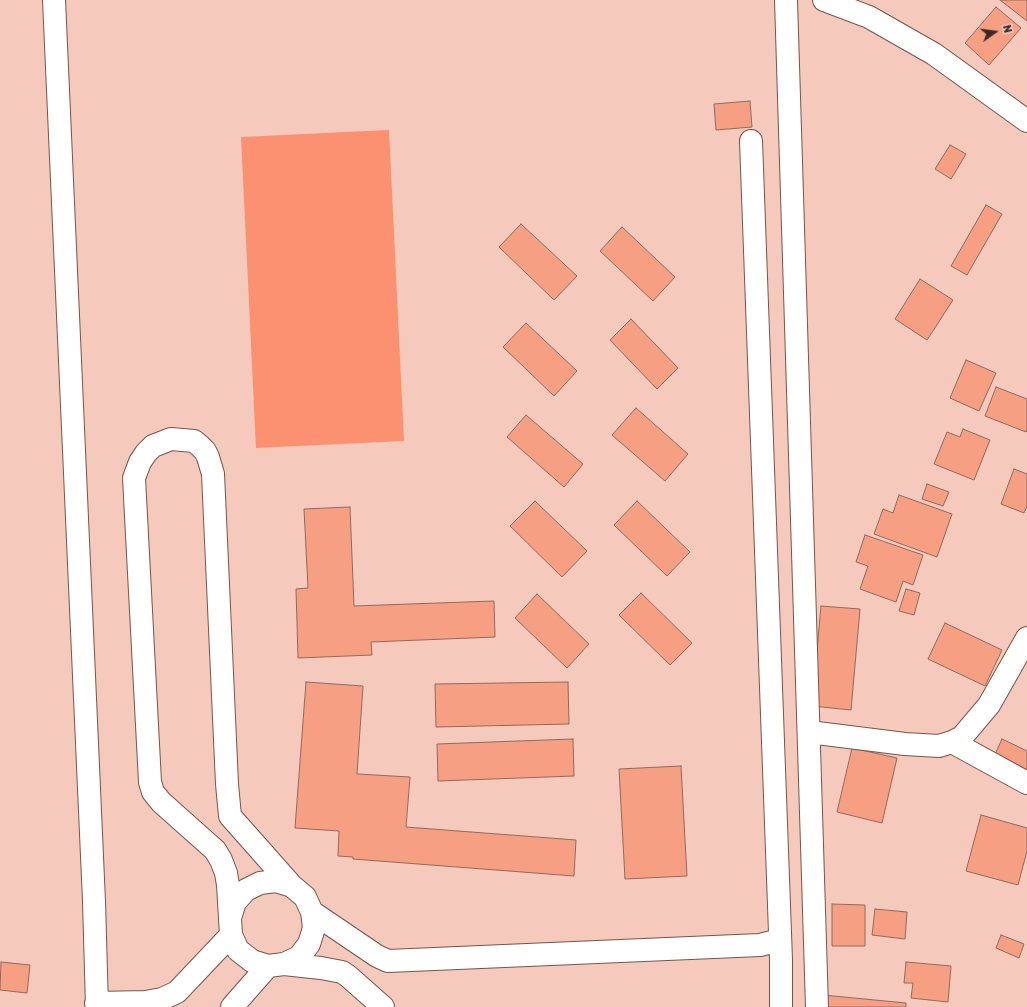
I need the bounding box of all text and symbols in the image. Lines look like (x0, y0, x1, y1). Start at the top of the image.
north arrow (975, 12, 1015, 52)
text: N (1000, 24, 1014, 34)

